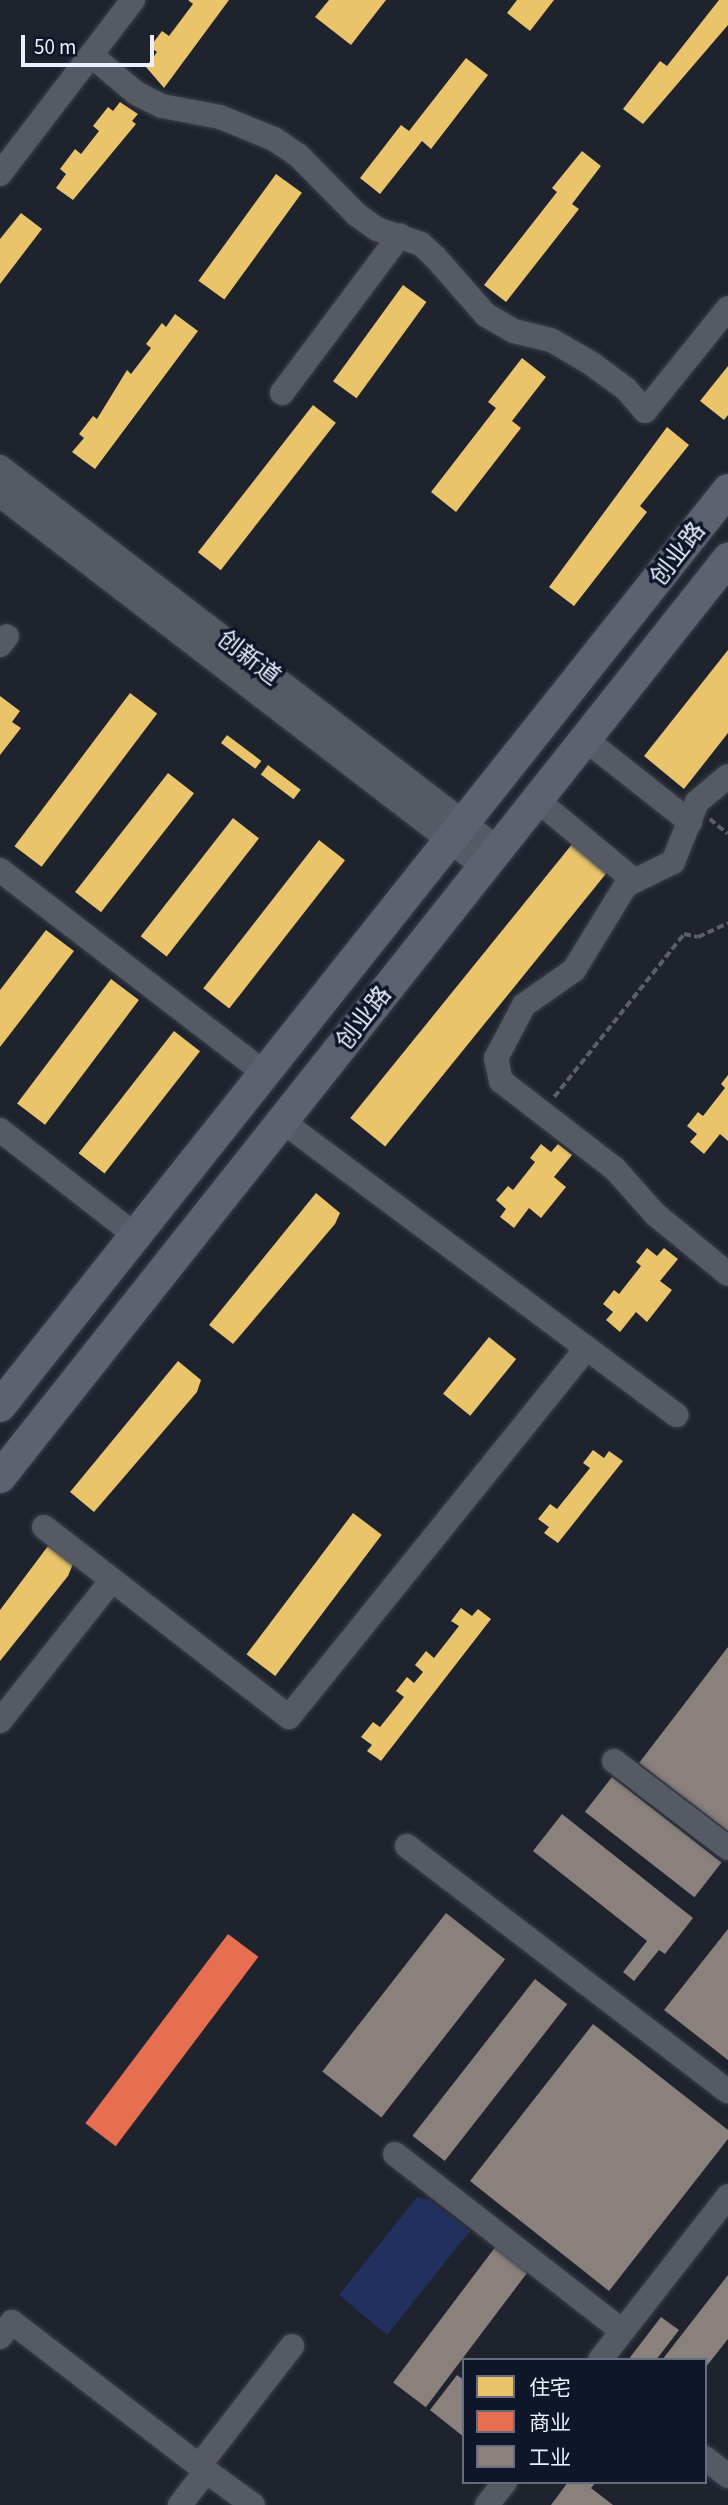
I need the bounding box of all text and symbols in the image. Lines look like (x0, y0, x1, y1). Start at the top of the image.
scale bar (24, 21, 158, 65)
text: 50 m (34, 32, 76, 62)
street label: 创业路 (644, 517, 712, 591)
street label: 创新道 (212, 624, 286, 692)
street label: 创业路 (330, 981, 398, 1055)
legend (462, 2358, 707, 2484)
text: 住宅 (529, 2373, 571, 2403)
text: 商业 (529, 2408, 571, 2438)
text: 工业 (529, 2443, 571, 2473)

